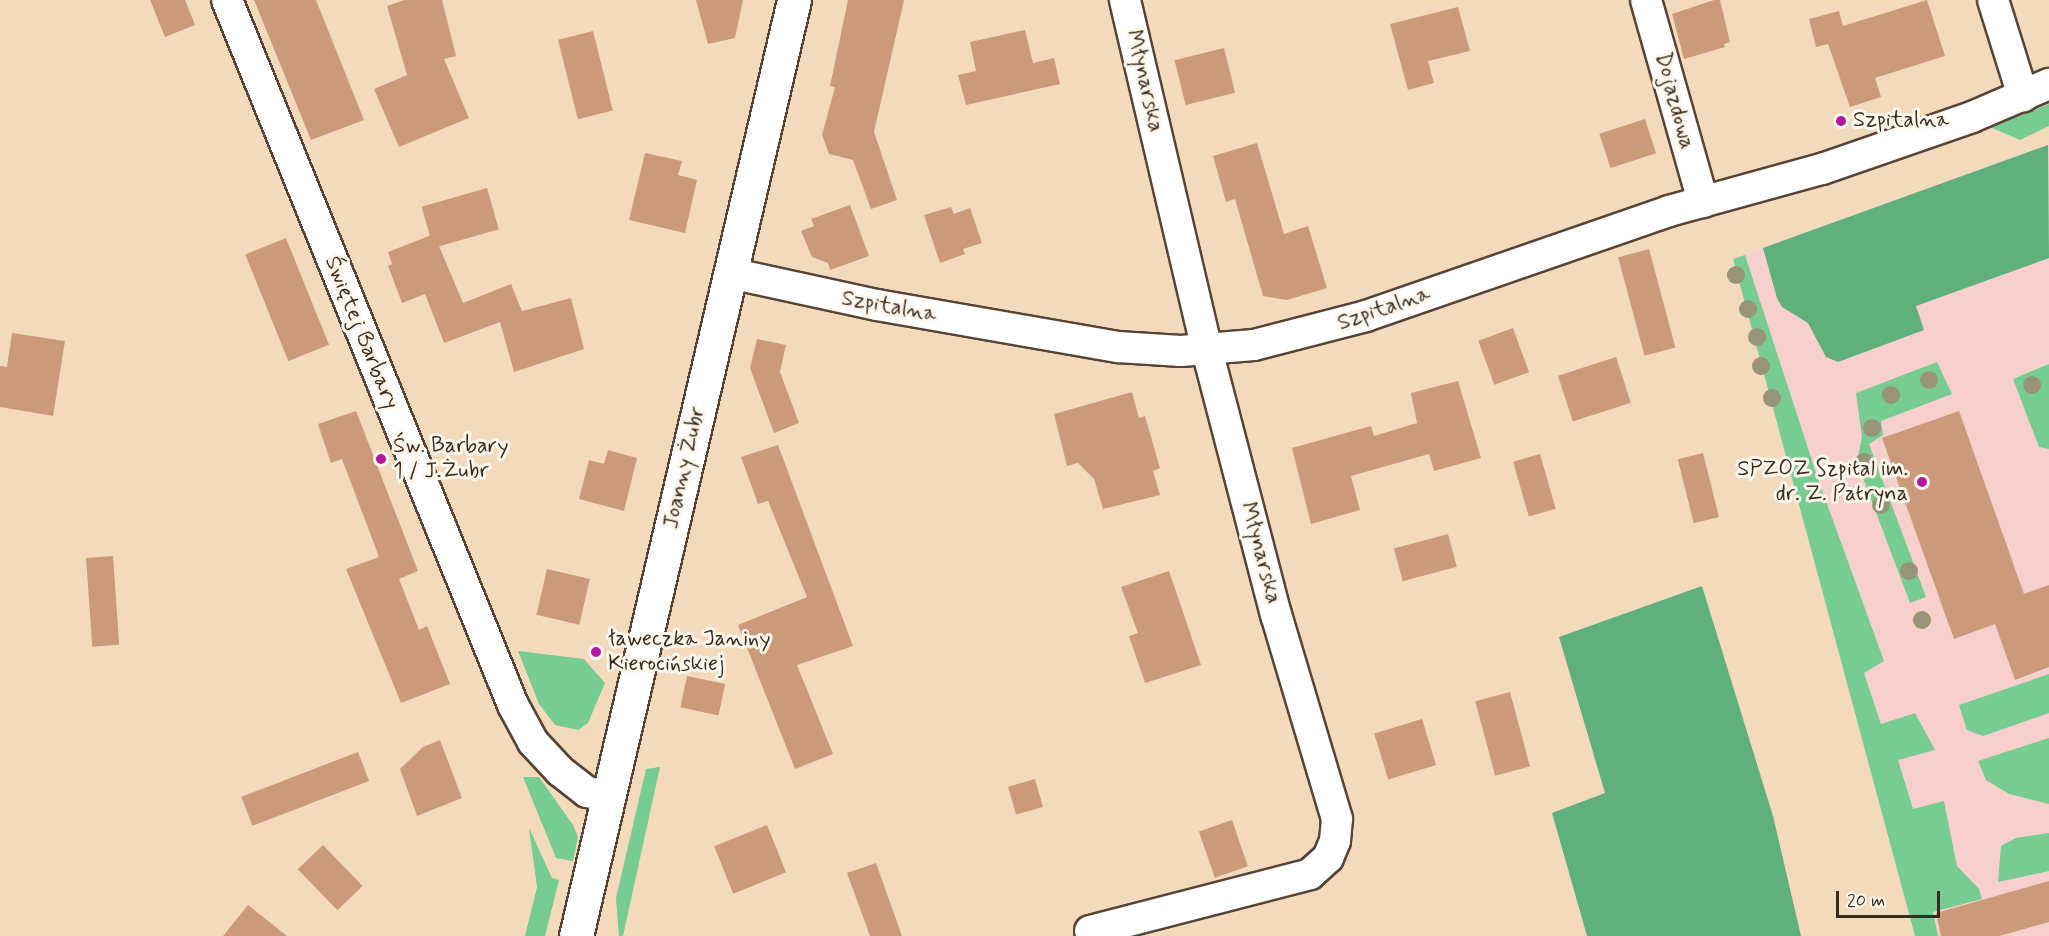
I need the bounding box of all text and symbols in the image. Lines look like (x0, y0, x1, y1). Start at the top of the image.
street label: Młynarska (1119, 27, 1169, 135)
street label: Dojazdowa (1648, 50, 1700, 152)
place label: Szpitalna (1853, 108, 1949, 134)
marker: Szpitalna (1834, 114, 1848, 128)
street label: Świętej Barbary (319, 254, 403, 412)
street label: Szpitalna (1334, 281, 1434, 337)
street label: Szpitalna (839, 286, 939, 328)
street label: Joanny Żubr (658, 405, 712, 531)
place label: Św. Barbary 1 / J.Żubr (393, 433, 508, 484)
marker: Św. Barbary 1 / J.Żubr (374, 452, 388, 466)
place label: SPZOZ Szpital im. dr. Z. Patryna (1730, 456, 1908, 508)
marker: SPZOZ Szpital im. dr. Z. Patryna (1913, 473, 1931, 491)
street label: Młynarska (1234, 499, 1286, 607)
place label: ławeczka Janiny Kierocińskiej (608, 626, 773, 678)
marker: ławeczka Janiny Kierocińskiej (589, 645, 603, 659)
scale bar (1839, 879, 1942, 917)
text: 20 m (1847, 889, 1885, 913)

